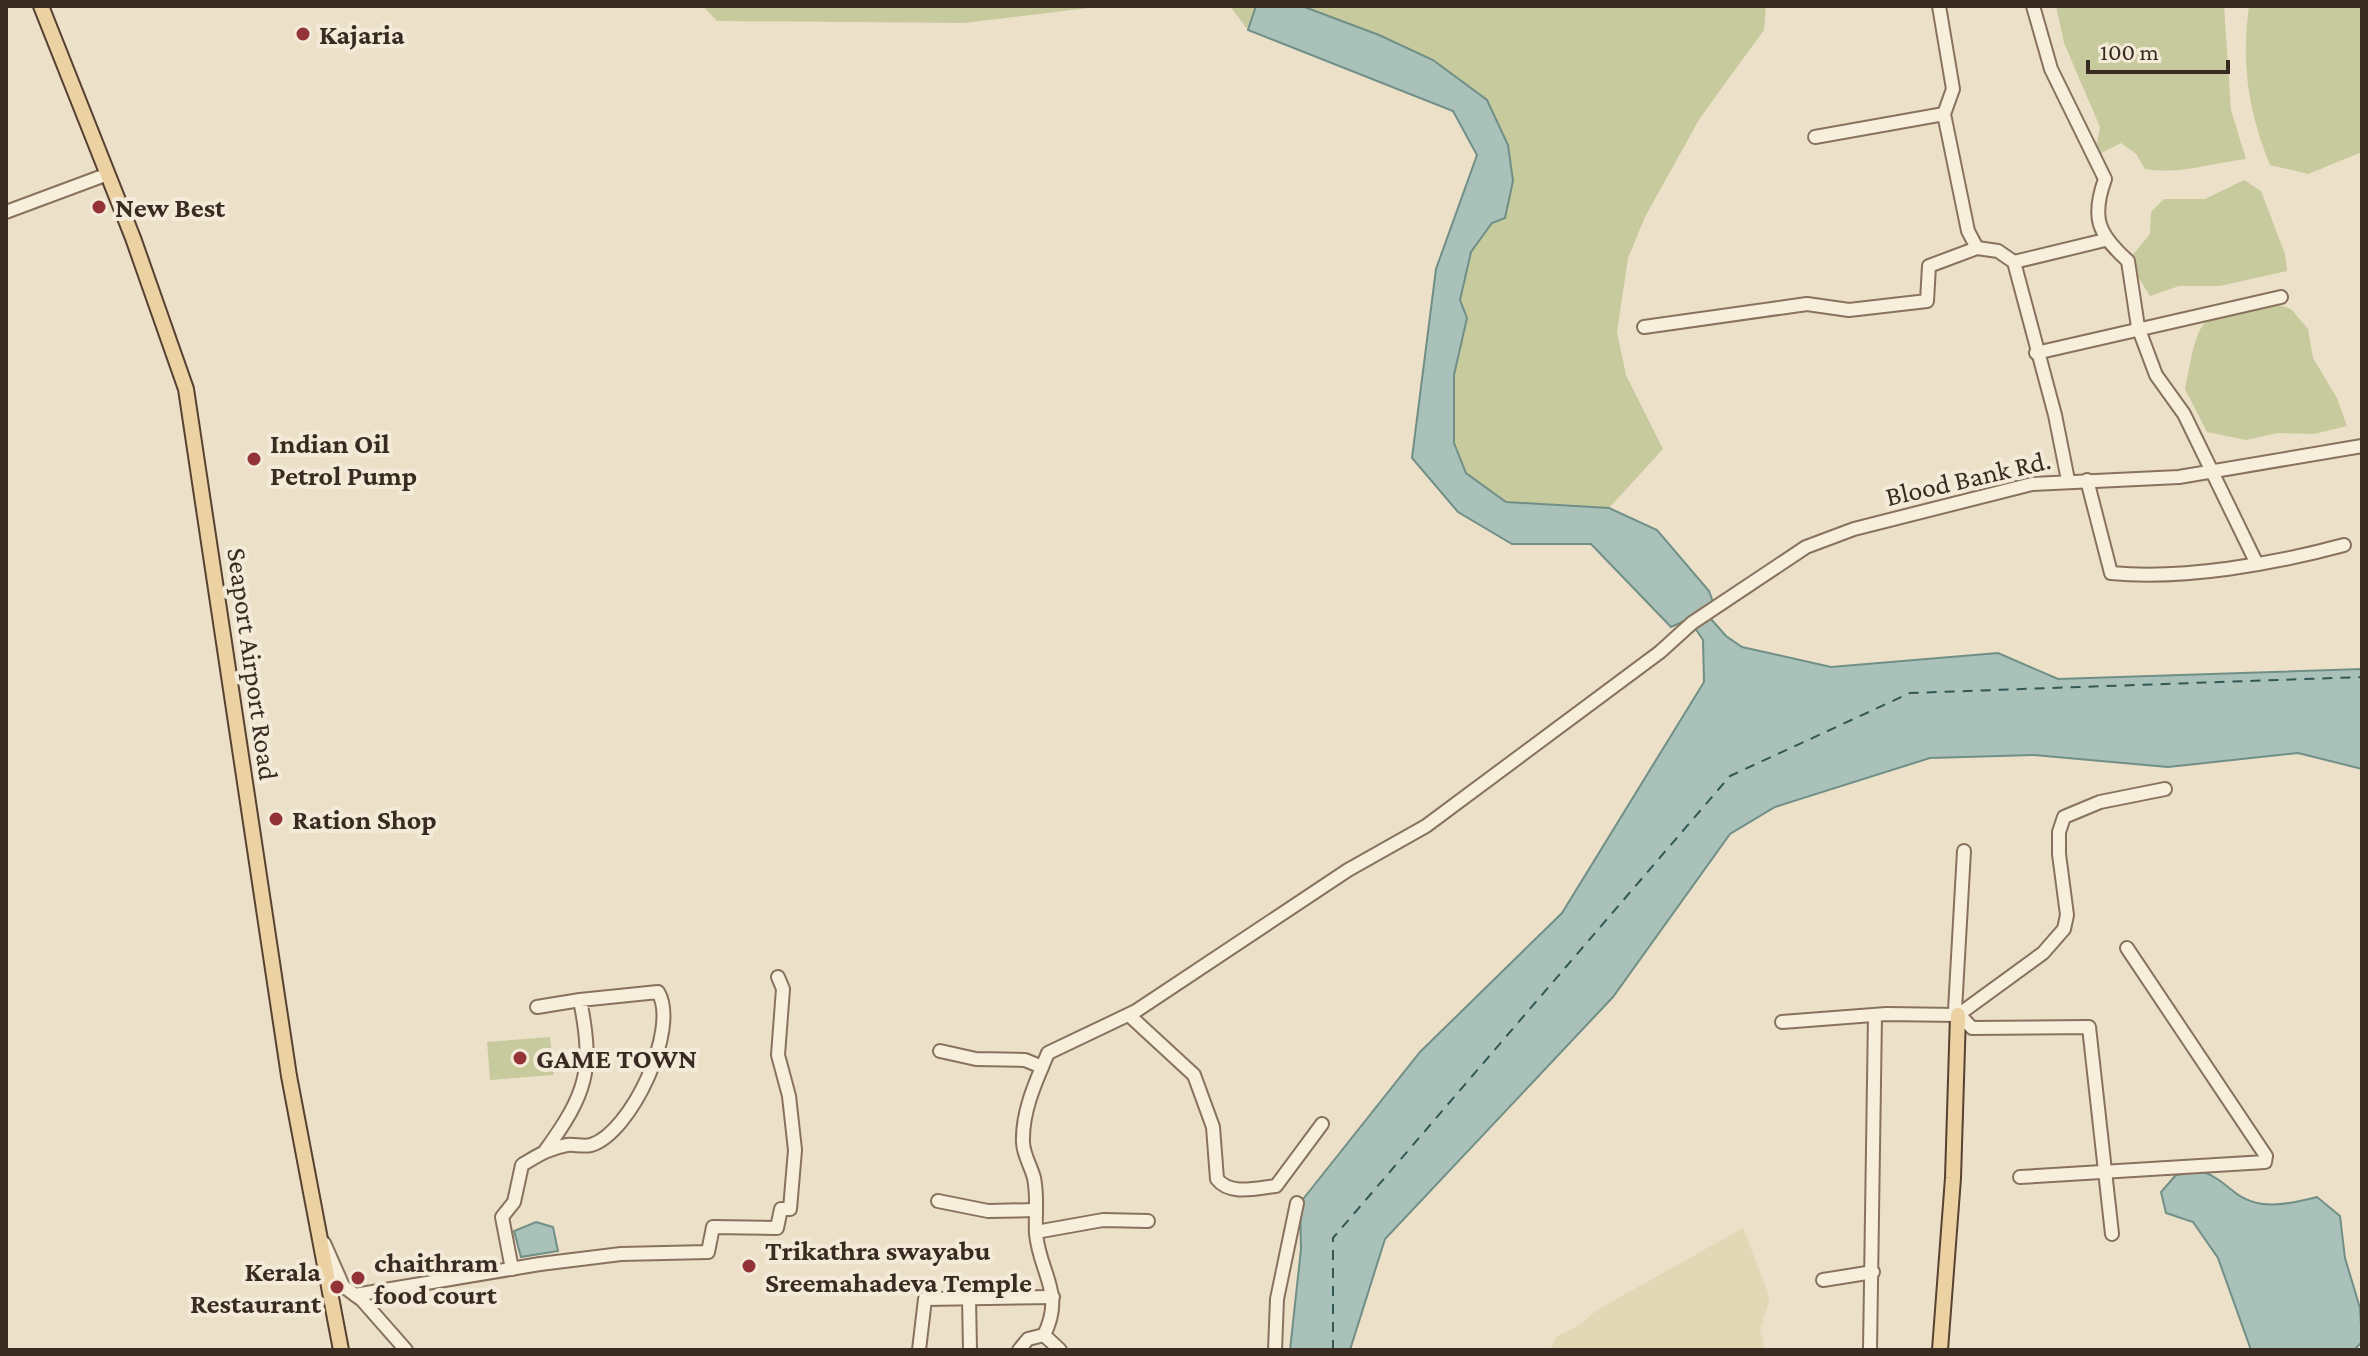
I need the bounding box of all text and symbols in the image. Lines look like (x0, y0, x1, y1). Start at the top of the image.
place label: Kajaria (319, 19, 405, 50)
scale bar (2088, 24, 2228, 74)
marker: Kajaria (294, 25, 312, 43)
text: 100 m (2100, 38, 2159, 65)
place label: New Best (115, 192, 226, 223)
marker: New Best (90, 198, 108, 216)
place label: Indian Oil Petrol Pump (270, 428, 417, 491)
street label: Blood Bank Rd. (1882, 444, 2054, 512)
marker: Indian Oil Petrol Pump (245, 450, 263, 468)
street label: Seaport Airport Road (221, 546, 285, 782)
place label: Ration Shop (292, 804, 437, 835)
marker: Ration Shop (267, 810, 285, 828)
place label: GAME TOWN (536, 1043, 697, 1074)
marker: GAME TOWN (511, 1049, 529, 1067)
place label: Trikathra swayabu Sreemahadeva Temple (765, 1235, 1032, 1298)
place label: chaithram food court (374, 1247, 499, 1310)
place label: Kerala Restaurant (190, 1256, 322, 1319)
marker: Trikathra swayabu Sreemahadeva Temple (740, 1257, 758, 1275)
marker: chaithram food court (349, 1269, 367, 1287)
marker: Kerala Restaurant (328, 1278, 346, 1296)

